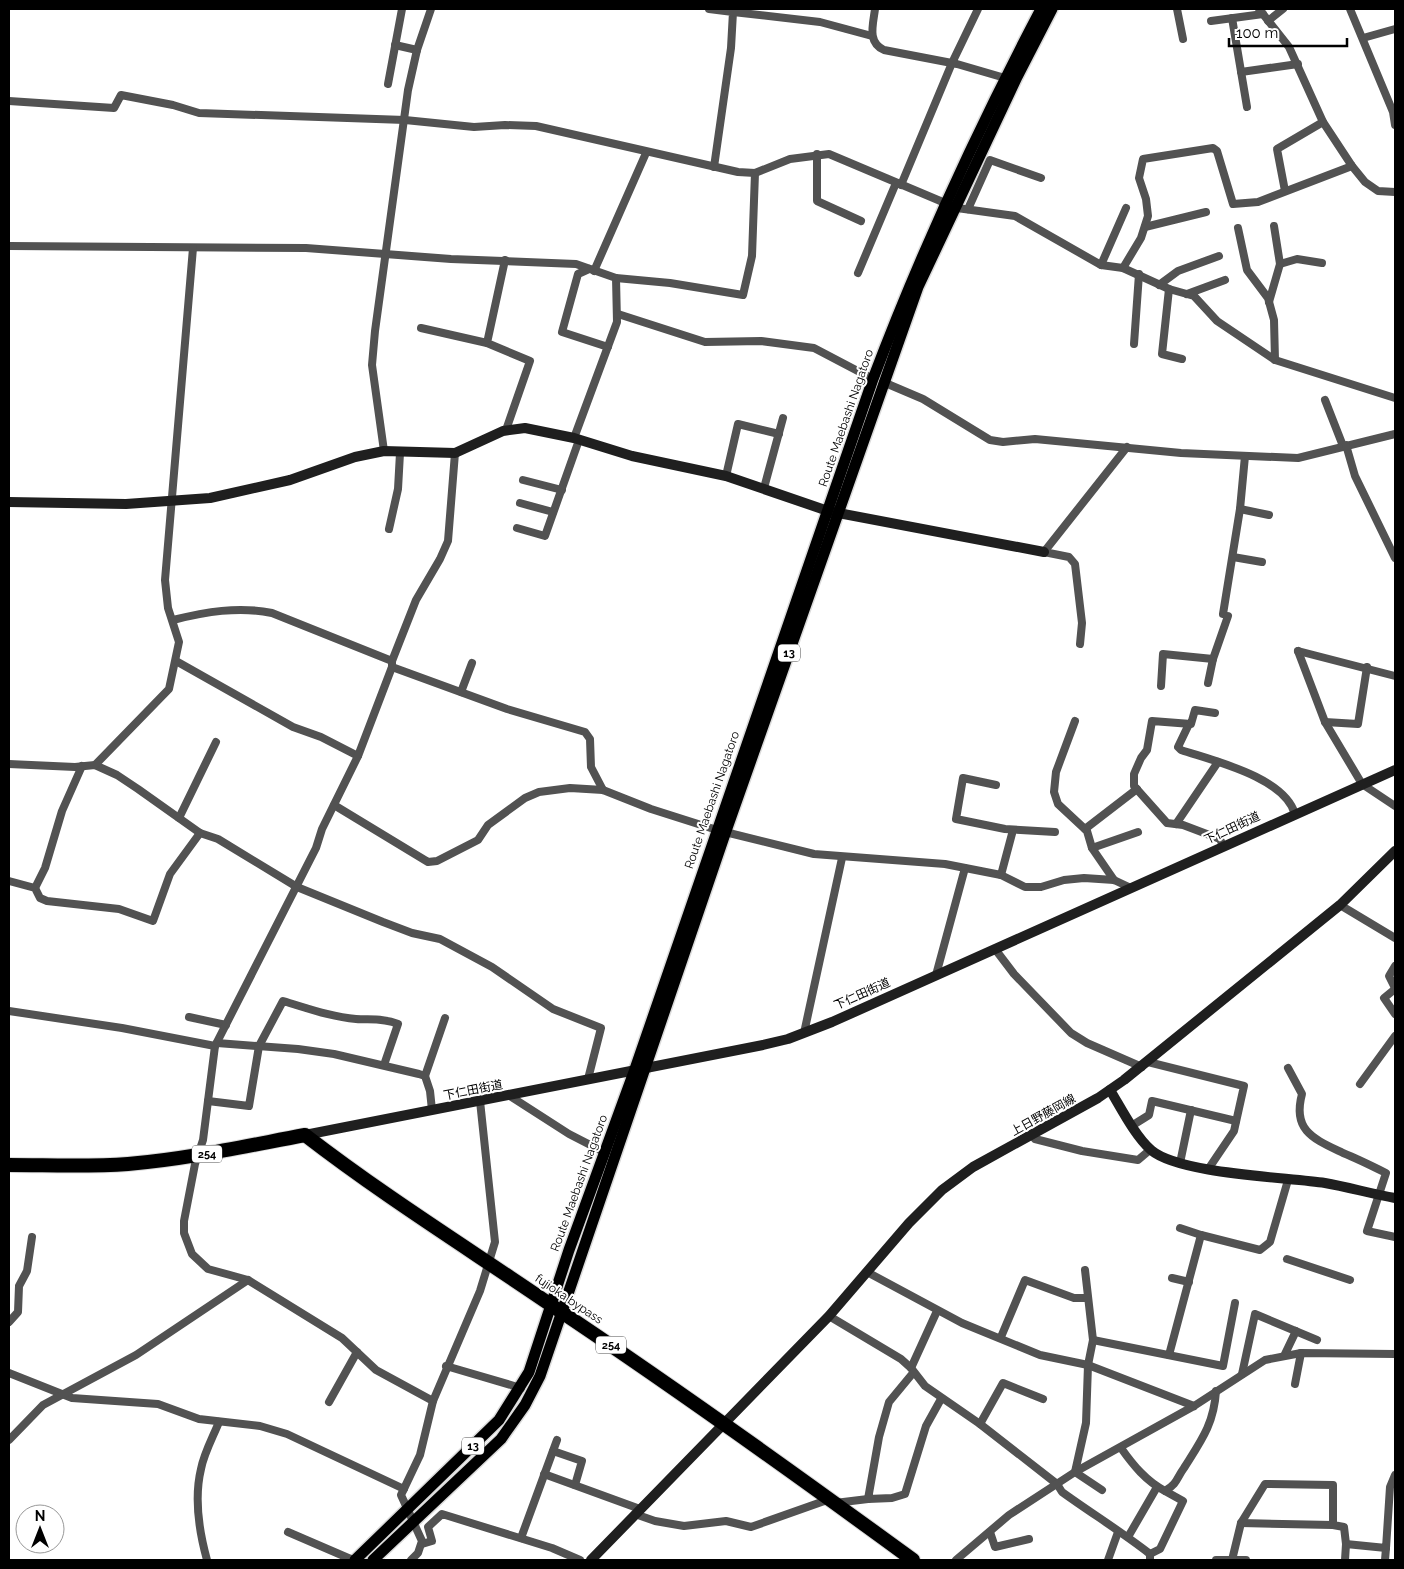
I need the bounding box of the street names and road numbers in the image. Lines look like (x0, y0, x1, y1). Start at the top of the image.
street label: Route Maebashi Nagatoro (816, 348, 876, 488)
road number: 13 (778, 644, 800, 661)
street label: Route Maebashi Nagatoro (682, 730, 742, 870)
street label: 下仁田街道 (1202, 809, 1262, 847)
street label: 下仁田街道 (832, 975, 892, 1013)
street label: 下仁田街道 (442, 1077, 504, 1103)
street label: 上日野藤岡線 (1008, 1091, 1078, 1139)
street label: Route Maebashi Nagatoro (548, 1113, 610, 1253)
road number: 254 (192, 1146, 222, 1162)
street label: fujioka bypass (532, 1271, 606, 1327)
road number: 254 (596, 1336, 626, 1354)
road number: 13 (462, 1438, 484, 1454)

